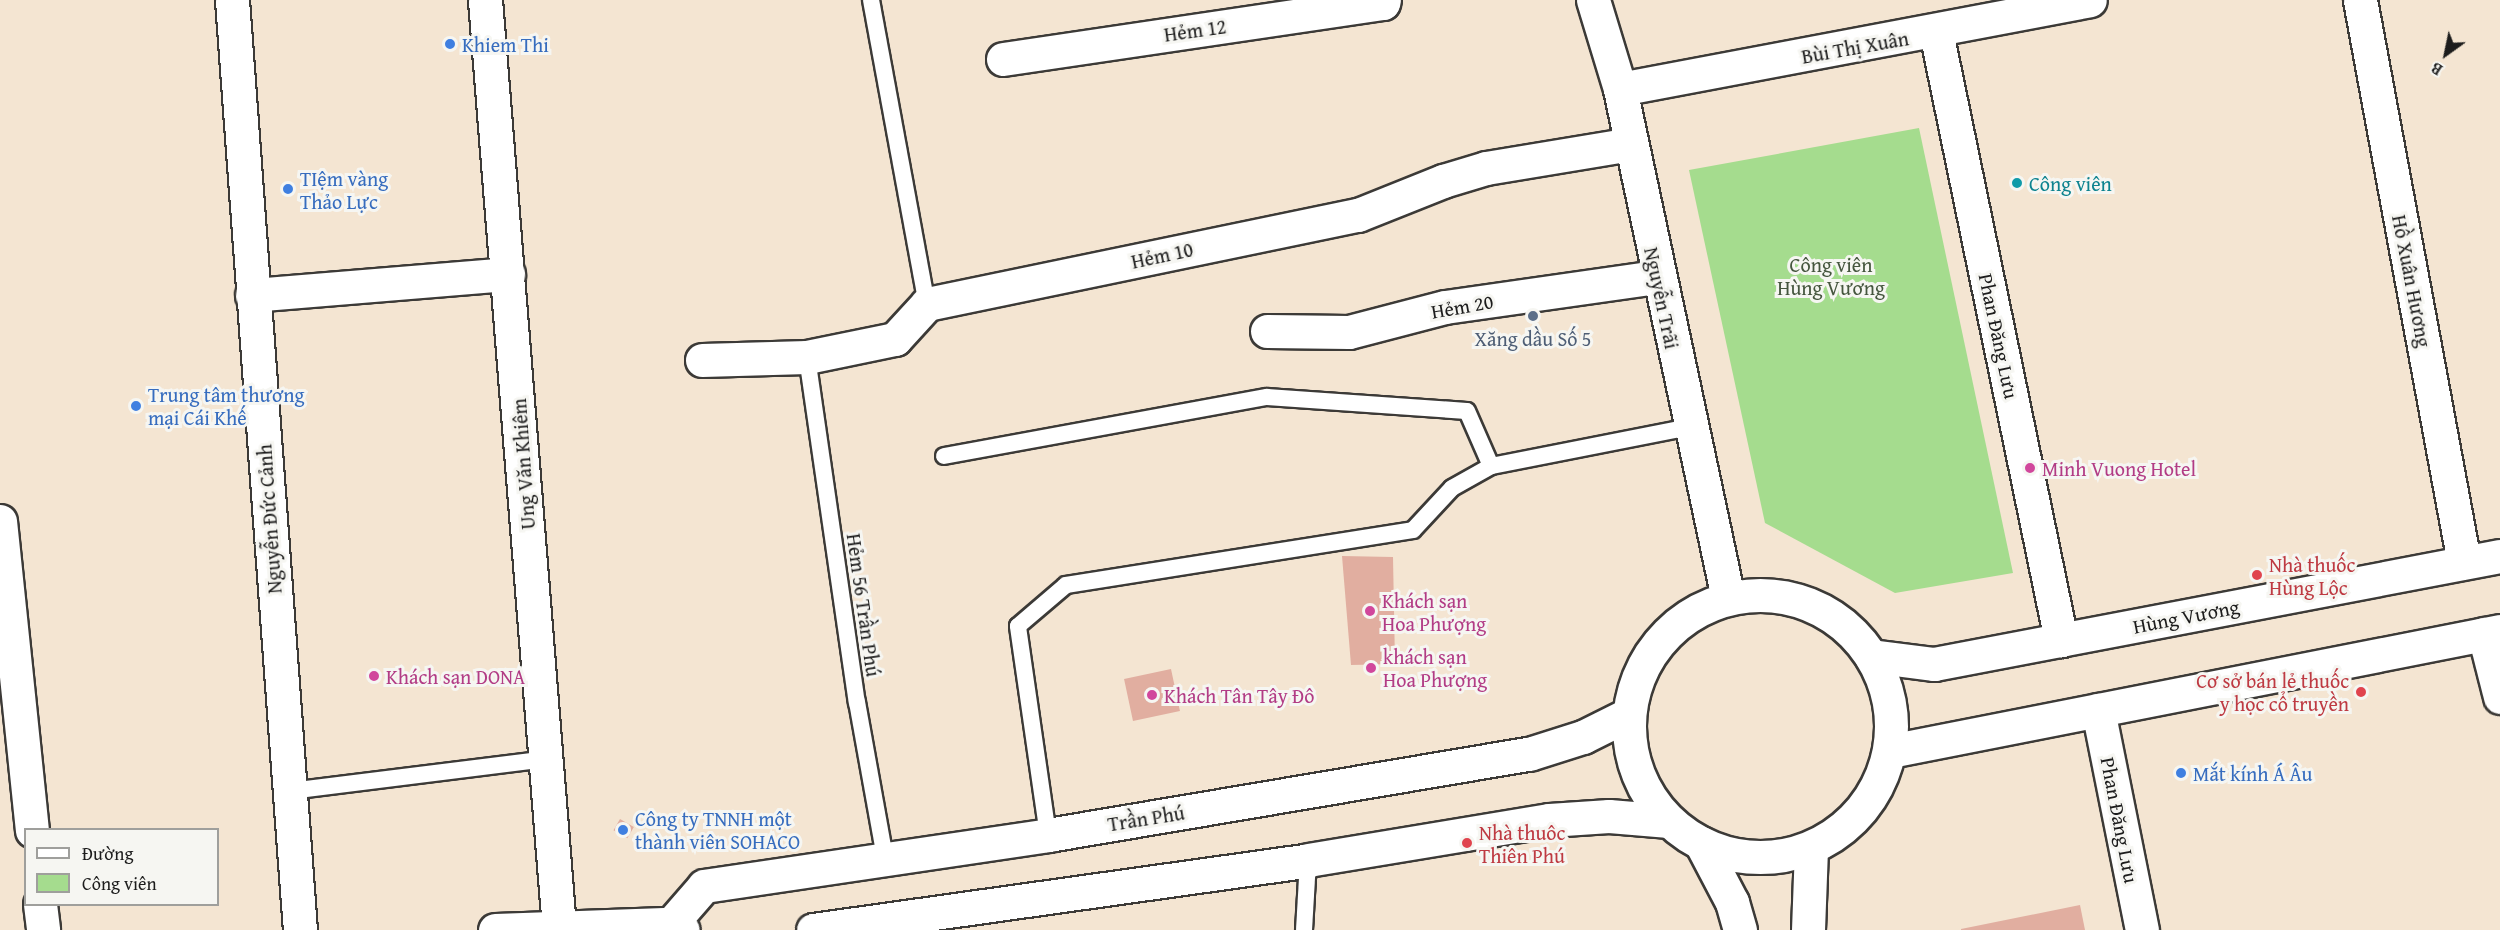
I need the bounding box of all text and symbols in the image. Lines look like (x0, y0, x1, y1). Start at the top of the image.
street label: Hẻm 12 (1162, 14, 1228, 46)
north arrow (2416, 24, 2476, 84)
street label: Bùi Thị Xuân (1799, 26, 1911, 68)
place label: Khiem Thi (462, 32, 549, 56)
marker: Khiem Thi (443, 37, 457, 51)
text: B (2426, 56, 2447, 82)
place label: TIệm vàng Thảo Lực (300, 166, 388, 213)
place label: Công viên (2029, 171, 2112, 195)
marker: Công viên (2010, 176, 2024, 190)
marker: TIệm vàng Thảo Lực (281, 182, 295, 196)
street label: Hồ Xuân Hương (2387, 213, 2437, 349)
street label: Hẻm 10 (1129, 237, 1195, 273)
street label: Nguyễn Trãi (1640, 245, 1684, 351)
park label: Công viên Hùng Vương (1777, 252, 1885, 299)
street label: Phan Đăng Lưu (1974, 271, 2024, 401)
street label: Hẻm 20 (1429, 289, 1495, 323)
marker: Xăng dầu Số 5 (1526, 309, 1540, 323)
place label: Xăng dầu Số 5 (1475, 326, 1591, 350)
place label: Trung tâm thương mại Cái Khế (148, 382, 304, 429)
street label: Ung Văn Khiêm (506, 398, 540, 530)
marker: Trung tâm thương mại Cái Khế (129, 399, 143, 413)
street label: Nguyễn Đức Cảnh (252, 443, 286, 595)
place label: Minh Vuong Hotel (2042, 456, 2196, 480)
marker: Minh Vuong Hotel (2023, 461, 2037, 475)
street label: Hẻm 56 Trần Phú (842, 532, 886, 678)
place label: Nhà thuốc Hùng Lộc (2269, 552, 2355, 599)
marker: Nhà thuốc Hùng Lộc (2250, 568, 2264, 582)
place label: Khách sạn Hoa Phượng (1382, 588, 1486, 635)
street label: Hùng Vương (2131, 594, 2241, 638)
marker: Khách sạn Hoa Phượng (1363, 604, 1377, 618)
place label: khách sạn Hoa Phượng (1383, 644, 1487, 691)
marker: khách sạn Hoa Phượng (1364, 661, 1378, 675)
place label: Khách sạn DONA (386, 664, 525, 688)
place label: Cơ sở bán lẻ thuốc y học cổ truyền (2196, 668, 2349, 715)
marker: Khách sạn DONA (367, 669, 381, 683)
place label: Khách Tân Tây Đô (1164, 683, 1314, 707)
marker: Cơ sở bán lẻ thuốc y học cổ truyền (2354, 685, 2368, 699)
marker: Khách Tân Tây Đô (1145, 688, 1159, 702)
street label: Phan Đăng Lưu (2096, 755, 2144, 885)
place label: Mắt kính Á Âu (2193, 761, 2312, 785)
marker: Mắt kính Á Âu (2174, 766, 2188, 780)
street label: Trần Phú (1106, 800, 1186, 836)
place label: Công ty TNNH một thành viên SOHACO (635, 807, 800, 854)
place label: Nhà thuôc Thiên Phú (1479, 820, 1565, 867)
marker: Công ty TNNH một thành viên SOHACO (616, 823, 630, 837)
legend (24, 828, 219, 906)
marker: Nhà thuôc Thiên Phú (1460, 836, 1474, 850)
text: Đường (82, 840, 133, 867)
text: Công viên (82, 870, 157, 897)

